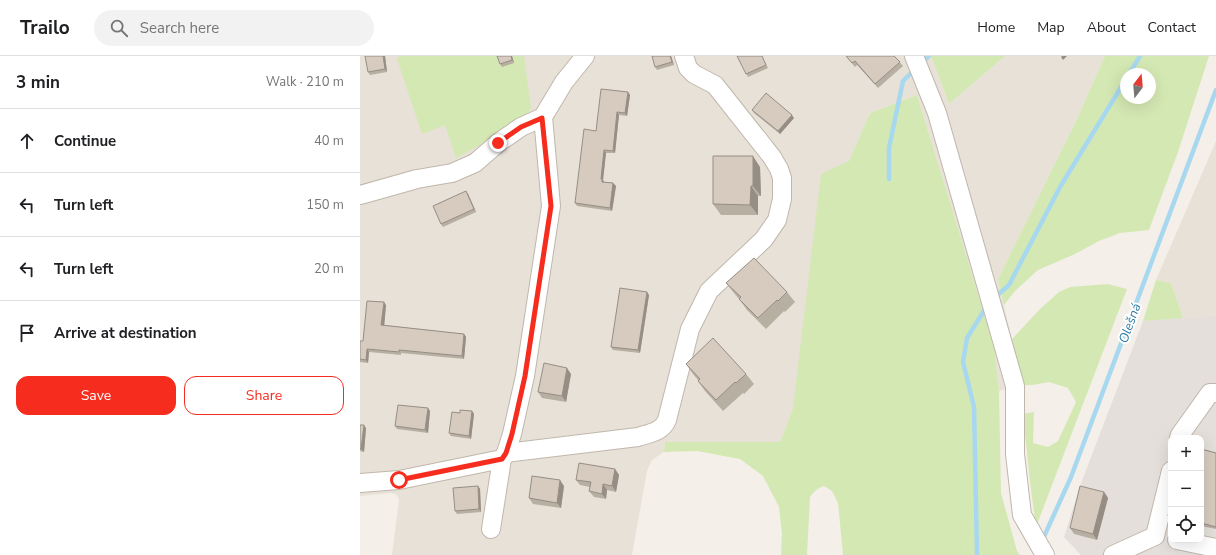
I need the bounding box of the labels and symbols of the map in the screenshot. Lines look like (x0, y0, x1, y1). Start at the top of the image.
north arrow (1120, 68, 1156, 104)
route end (489, 134, 507, 152)
water label: Olešná (1114, 301, 1145, 346)
route start (390, 471, 408, 489)

